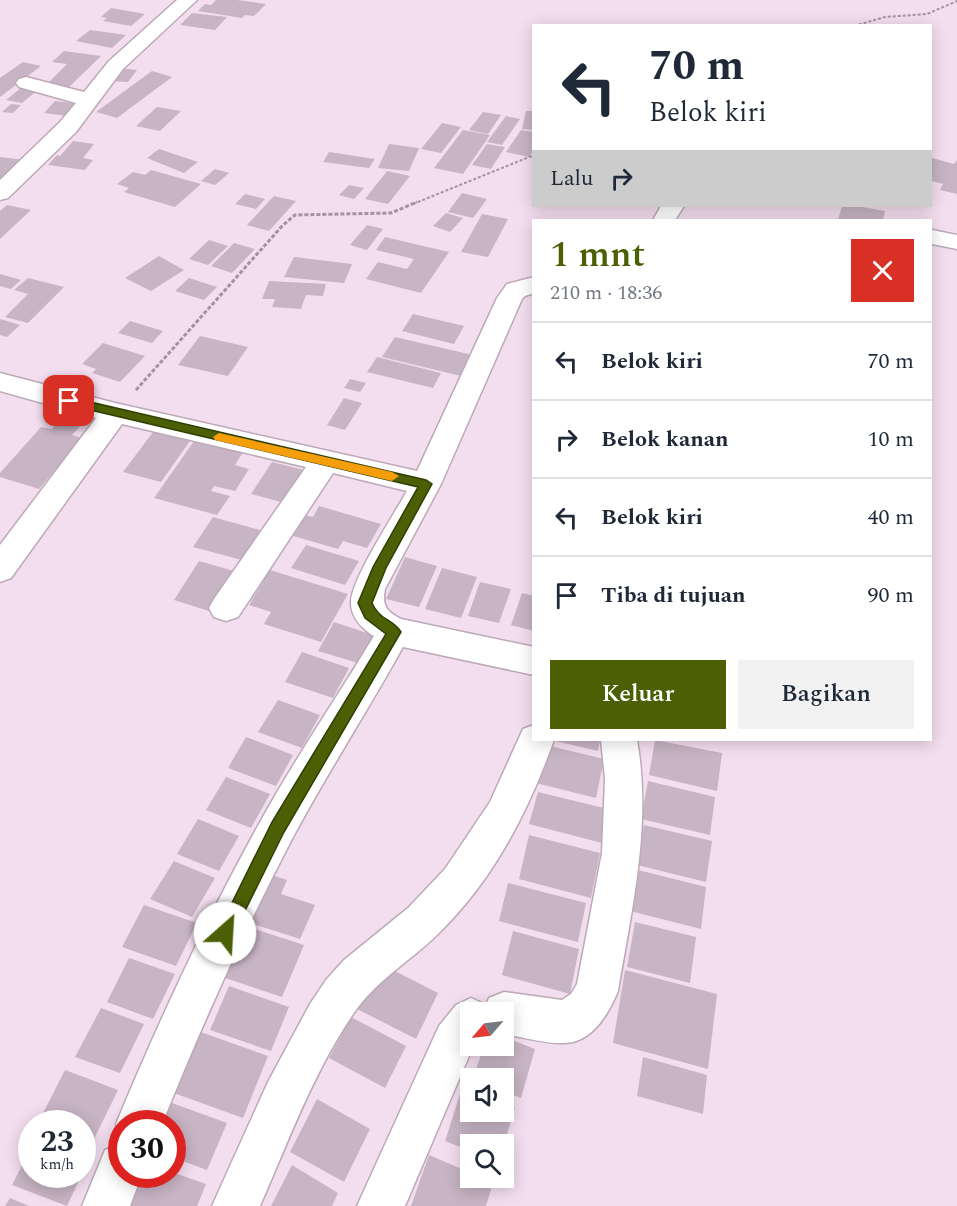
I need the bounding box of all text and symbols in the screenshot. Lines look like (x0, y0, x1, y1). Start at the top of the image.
text: 70 m (649, 35, 744, 98)
icon: left (550, 48, 628, 126)
text: Belok kiri (649, 92, 767, 134)
text: Lalu (550, 162, 593, 195)
icon: right (605, 162, 638, 195)
text: 1 mnt (550, 228, 645, 283)
button: close (851, 239, 914, 302)
text: 210 m · 18:36 (550, 278, 662, 308)
icon: left (550, 345, 583, 378)
text: Belok kiri (601, 345, 703, 378)
text: 70 m (868, 345, 914, 378)
pin (43, 375, 94, 426)
icon: arrive (52, 384, 85, 417)
icon: right (550, 423, 583, 456)
text: Belok kanan (601, 423, 729, 456)
text: 10 m (868, 423, 914, 456)
icon: left (550, 501, 583, 534)
text: Belok kiri (601, 501, 703, 534)
text: 40 m (868, 501, 914, 534)
icon: arrive (550, 579, 583, 612)
text: Tiba di tujuan (601, 579, 746, 612)
text: 90 m (868, 579, 914, 612)
button: Keluar (550, 660, 726, 729)
button: Bagikan (738, 660, 914, 729)
position arrow (193, 901, 257, 965)
north arrow (460, 1002, 514, 1056)
map controls (460, 1002, 514, 1188)
button: sound (460, 1068, 514, 1122)
speed limit sign: 30 (108, 1110, 186, 1188)
text: 23 (40, 1119, 74, 1165)
button: search (460, 1134, 514, 1188)
text: km/h (40, 1153, 74, 1176)

